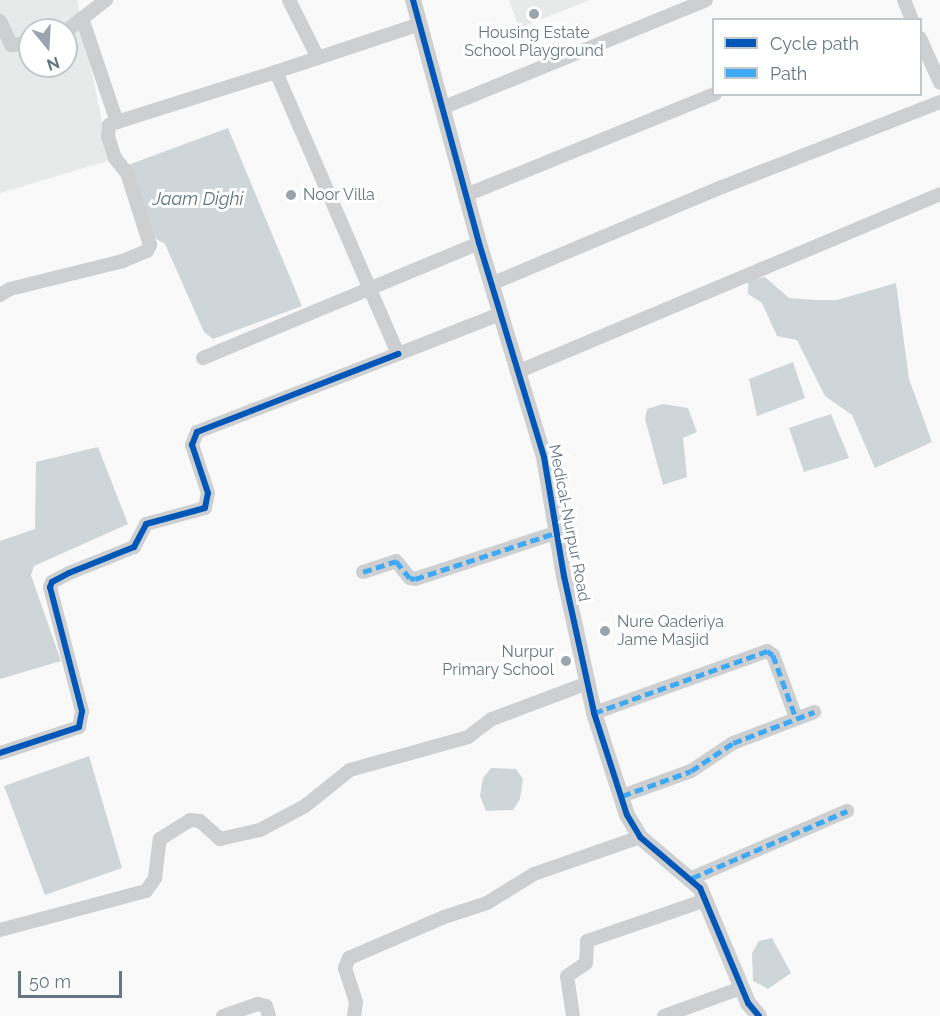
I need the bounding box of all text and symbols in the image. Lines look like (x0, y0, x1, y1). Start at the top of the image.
marker: Housing Estate School Playground (527, 7, 541, 21)
north arrow (18, 18, 78, 78)
legend (712, 18, 922, 96)
place label: Housing Estate School Playground (464, 23, 604, 61)
text: Cycle path (770, 33, 859, 54)
text: N (44, 53, 62, 75)
text: Path (770, 63, 807, 84)
place label: Noor Villa (303, 185, 376, 205)
water label: Jaam Dighi (153, 188, 243, 210)
marker: Noor Villa (284, 188, 298, 202)
street label: Medical-Nurpur Road (544, 443, 594, 603)
place label: Nure Qaderiya Jame Masjid (617, 612, 724, 650)
marker: Nure Qaderiya Jame Masjid (598, 624, 612, 638)
place label: Nurpur Primary School (442, 642, 554, 680)
marker: Nurpur Primary School (559, 654, 573, 668)
scale bar (21, 959, 124, 997)
text: 50 m (29, 971, 71, 992)

